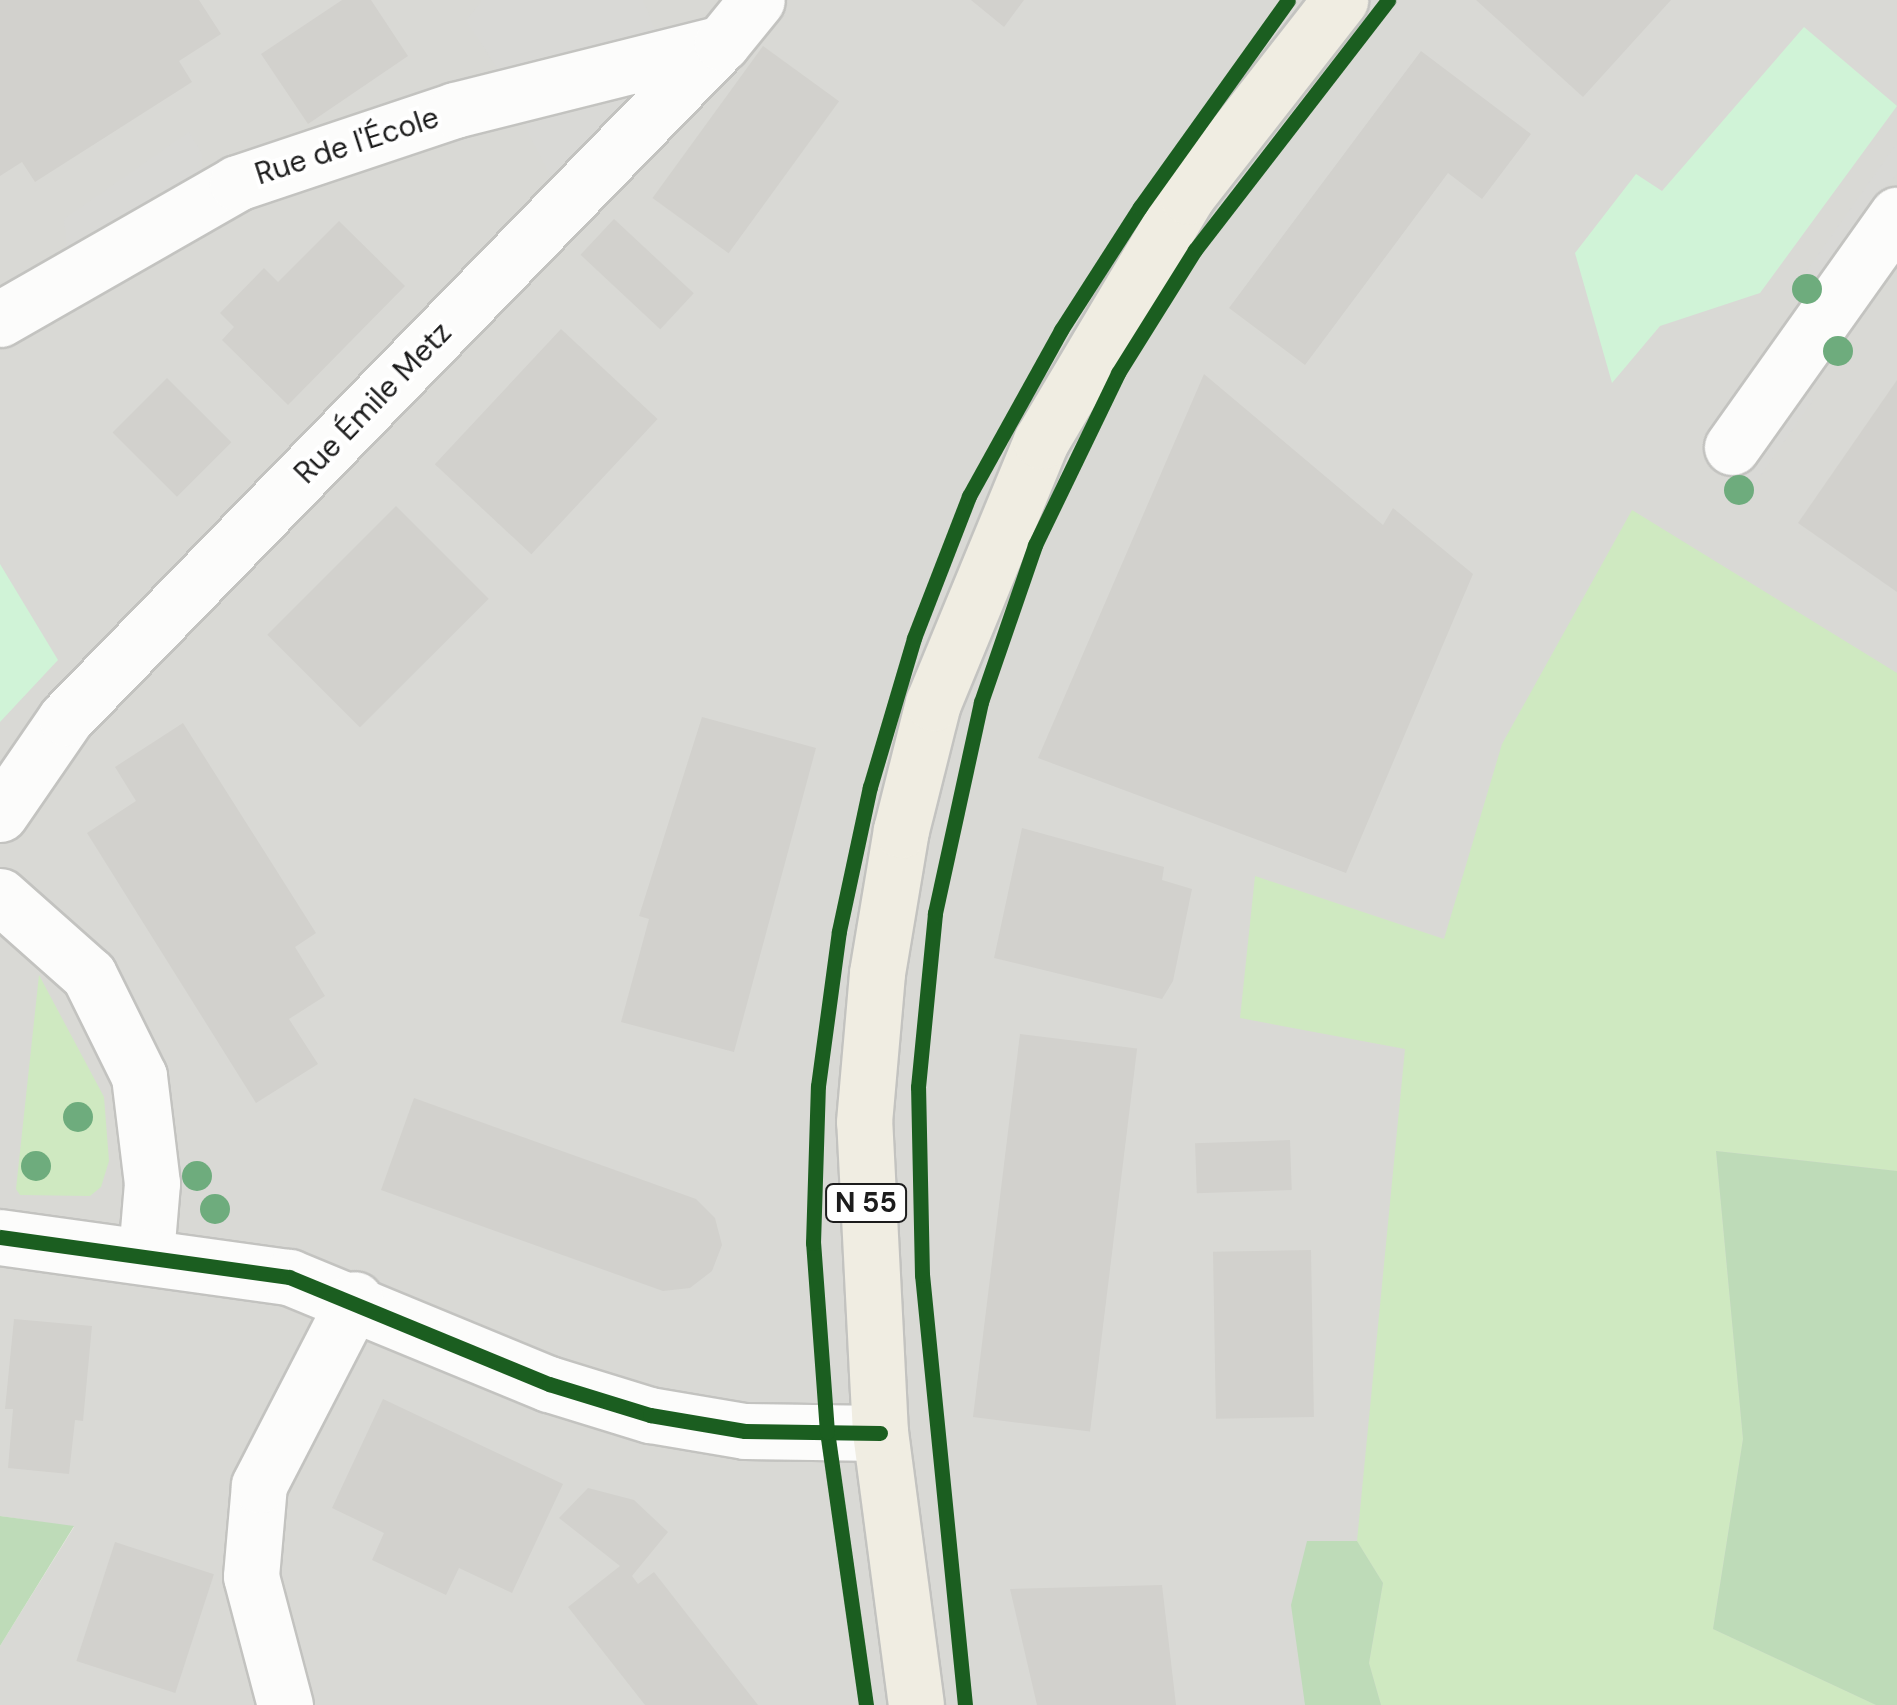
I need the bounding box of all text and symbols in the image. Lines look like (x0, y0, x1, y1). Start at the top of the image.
street label: Rue de l'École (251, 99, 443, 193)
street label: Rue Émile Metz (287, 315, 459, 491)
road number: N 55 (824, 1180, 908, 1226)

